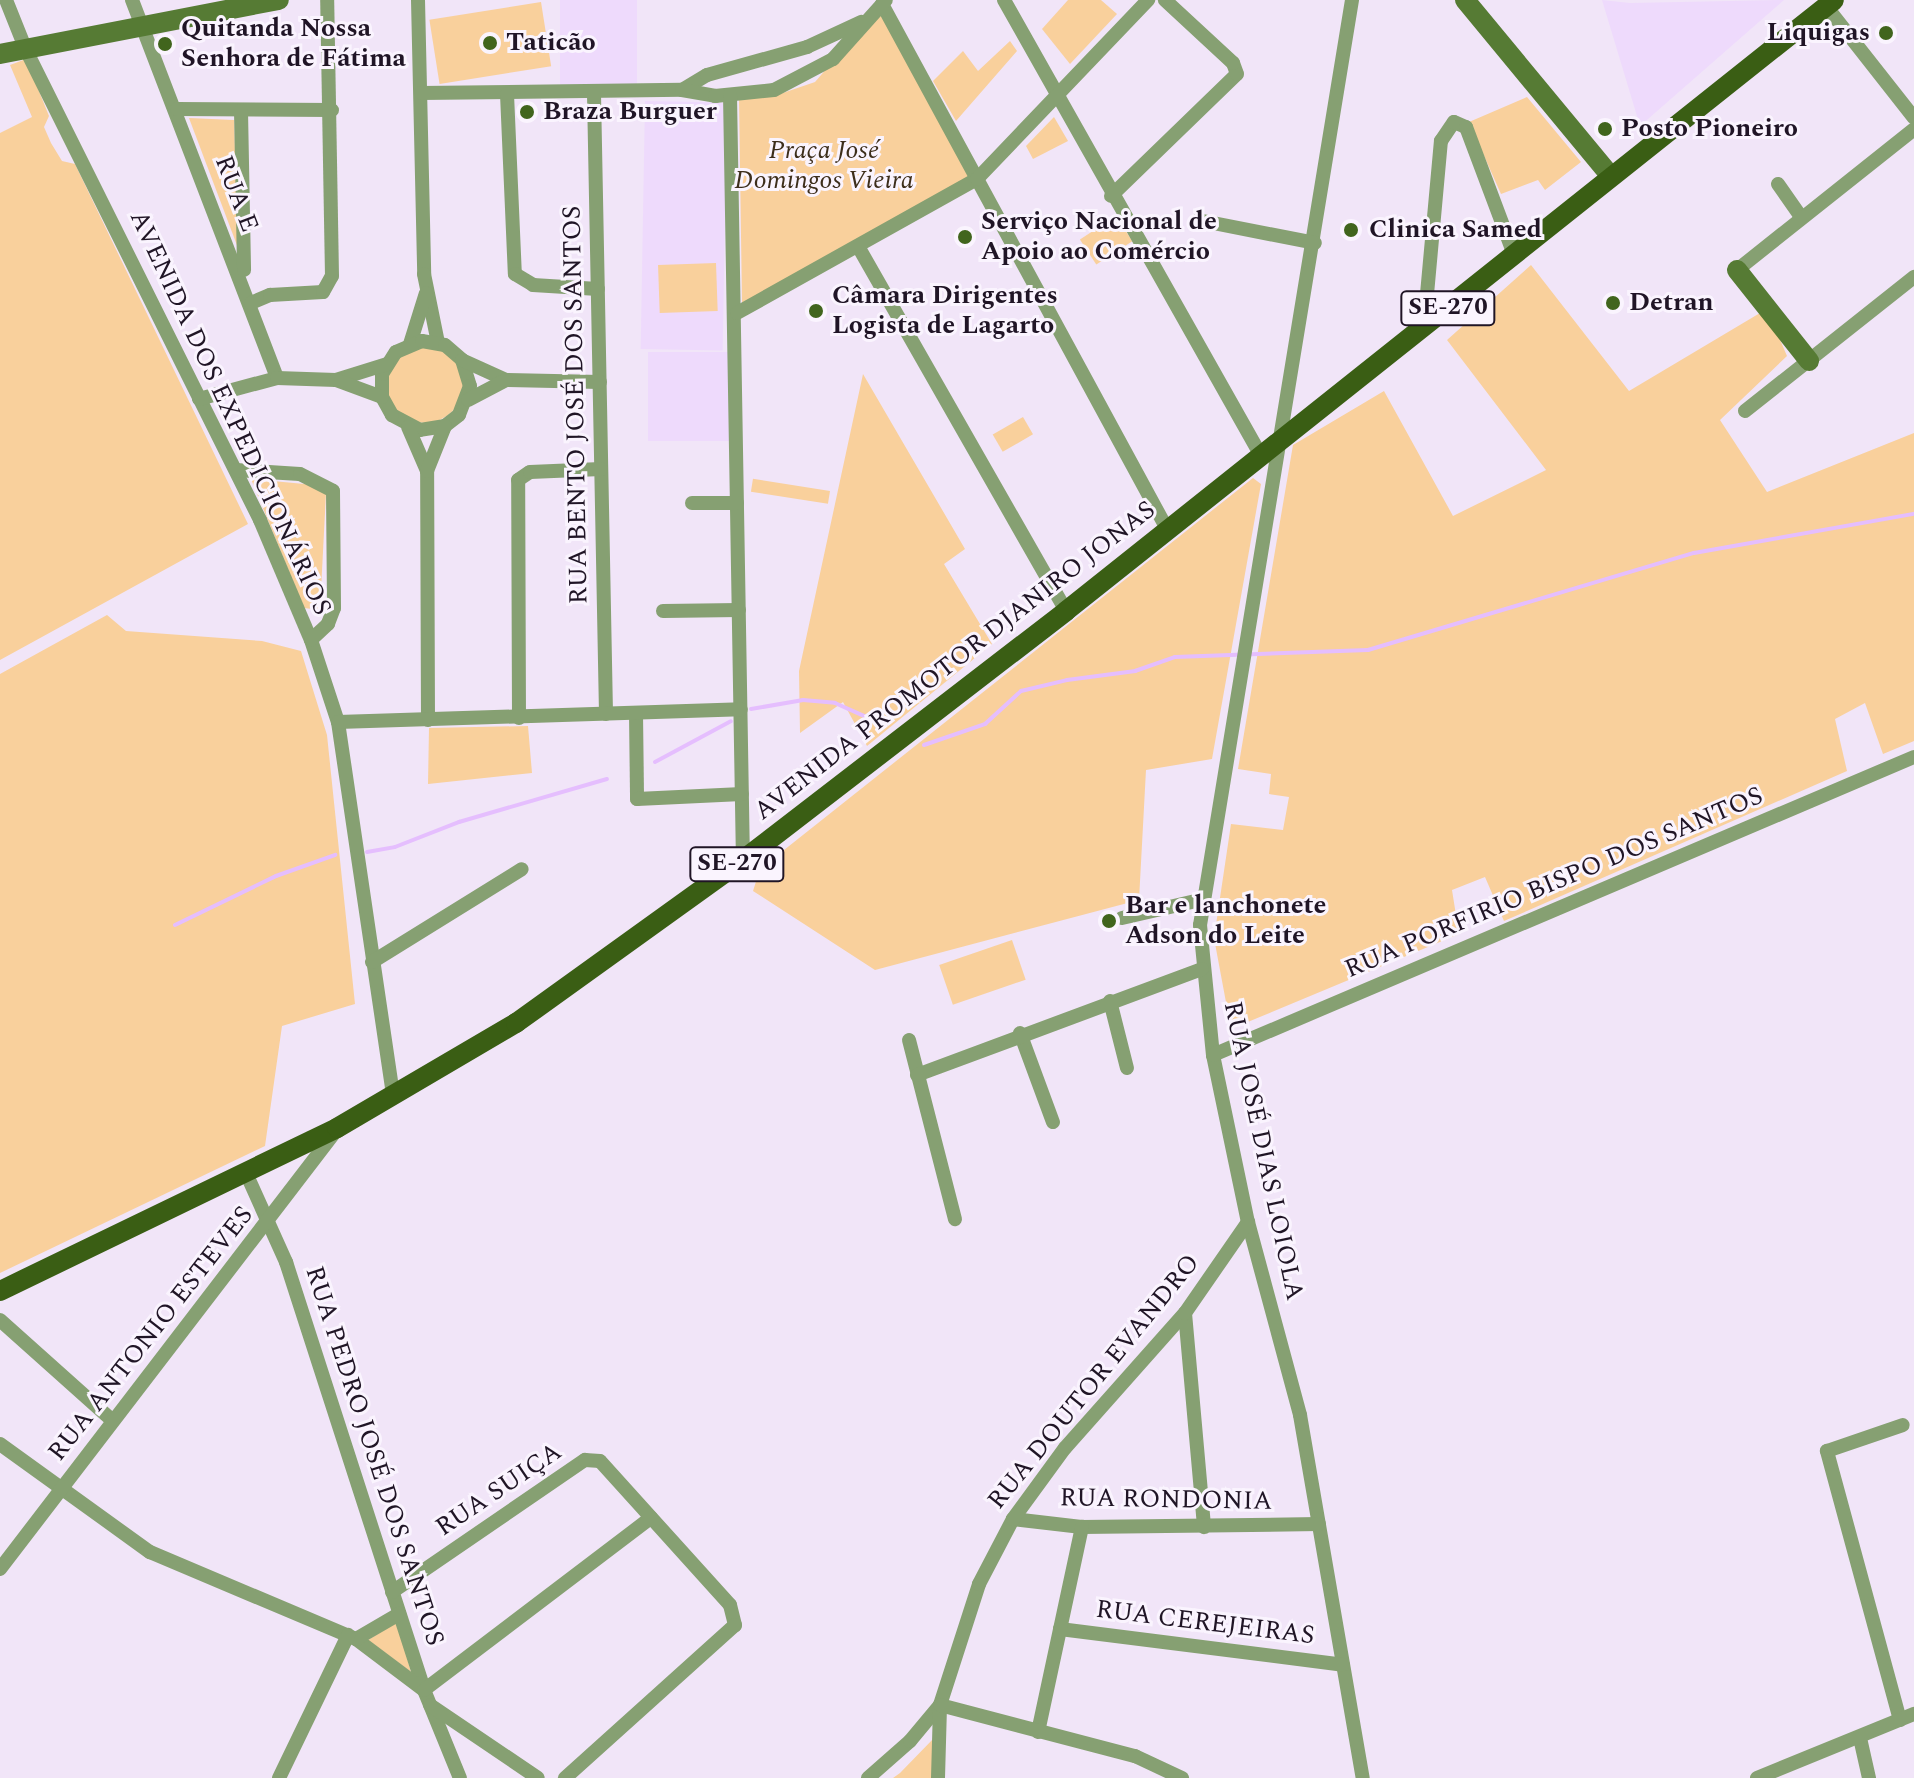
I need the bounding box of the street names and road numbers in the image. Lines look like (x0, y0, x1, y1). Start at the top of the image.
street label: RUA E (207, 151, 265, 237)
street label: RUA BENTO JOSÉ DOS SANTOS (557, 205, 595, 605)
street label: AVENIDA DOS EXPEDICIONÁRIOS (122, 206, 338, 620)
road number: SE-270 (1400, 288, 1496, 328)
street label: AVENIDA PROMOTOR DJANIRO JONAS (748, 495, 1162, 827)
street label: RUA PORFIRIO BISPO DOS SANTOS (1340, 780, 1768, 986)
road number: SE-270 (689, 844, 785, 884)
street label: RUA JOSÉ DIAS LOIOLA (1216, 999, 1310, 1303)
street label: RUA ANTONIO ESTEVES (42, 1200, 260, 1468)
street label: RUA DOUTOR EVANDRO (981, 1248, 1207, 1516)
street label: RUA PEDRO JOSÉ DOS SANTOS (298, 1262, 450, 1650)
street label: RUA SUIÇA (430, 1436, 568, 1544)
street label: RUA RONDONIA (1059, 1483, 1273, 1517)
street label: RUA CEREJEIRAS (1094, 1594, 1316, 1652)

